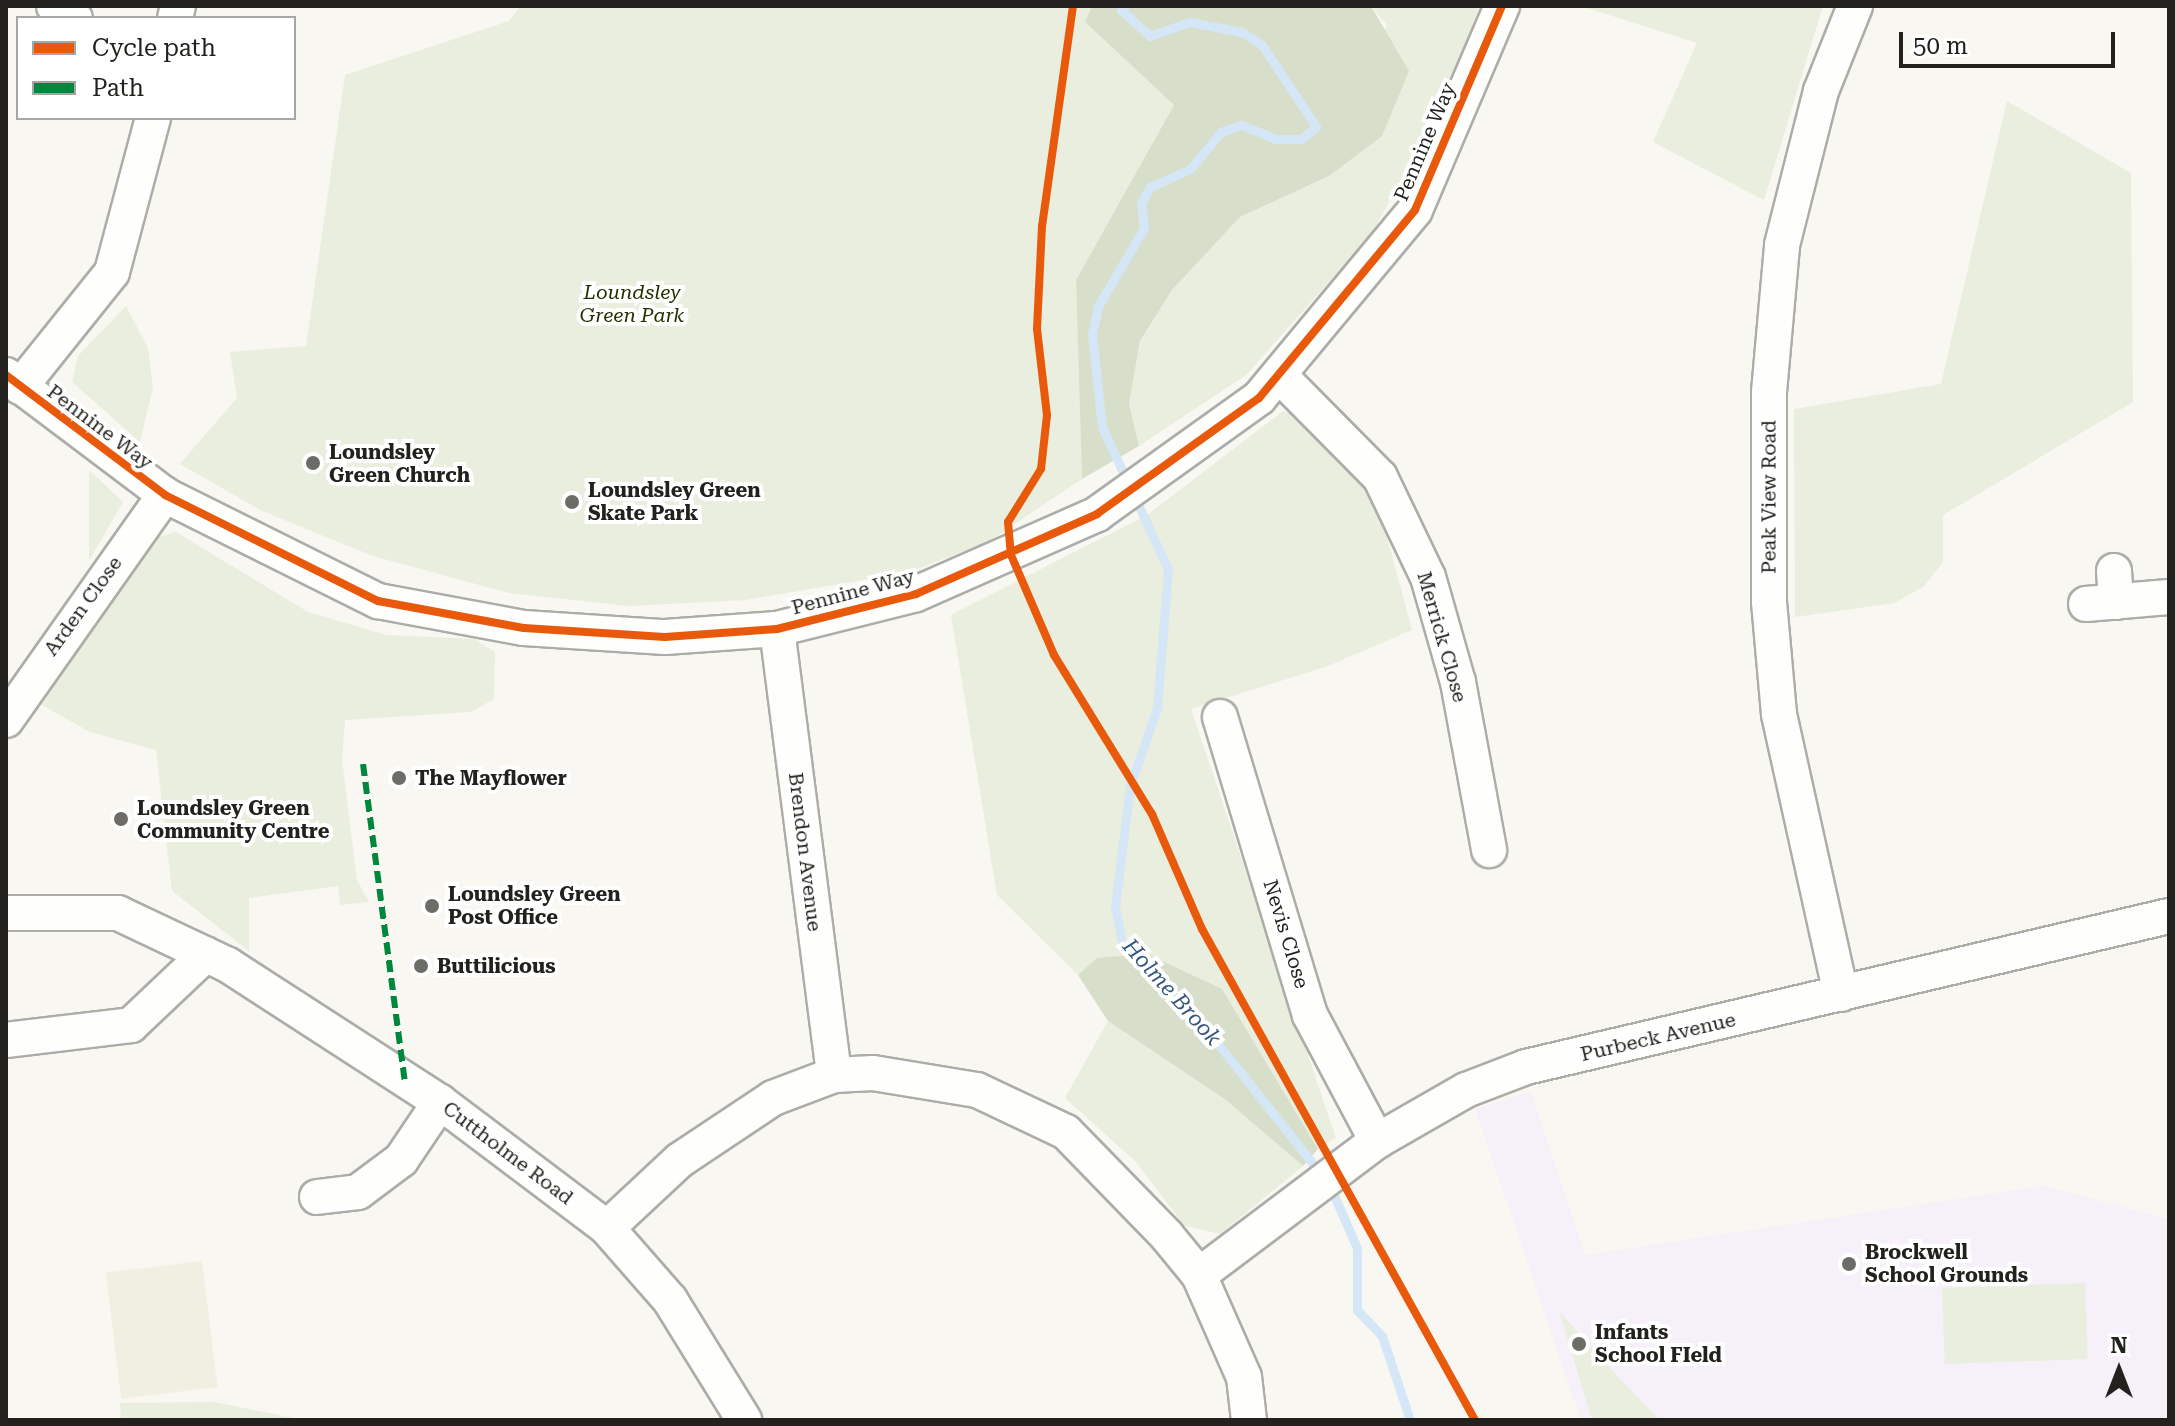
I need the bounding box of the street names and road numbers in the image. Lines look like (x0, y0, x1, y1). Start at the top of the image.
street label: Pennine Way (1389, 79, 1461, 205)
street label: Pennine Way (42, 379, 158, 475)
street label: Peak View Road (1757, 420, 1781, 574)
street label: Arden Close (39, 552, 127, 660)
street label: Pennine Way (789, 564, 917, 620)
street label: Merrick Close (1412, 569, 1472, 705)
street label: Brendon Avenue (783, 771, 827, 933)
street label: Nevis Close (1258, 877, 1314, 991)
street label: Purbeck Avenue (1578, 1007, 1738, 1067)
street label: Cuttholme Road (438, 1096, 578, 1210)

